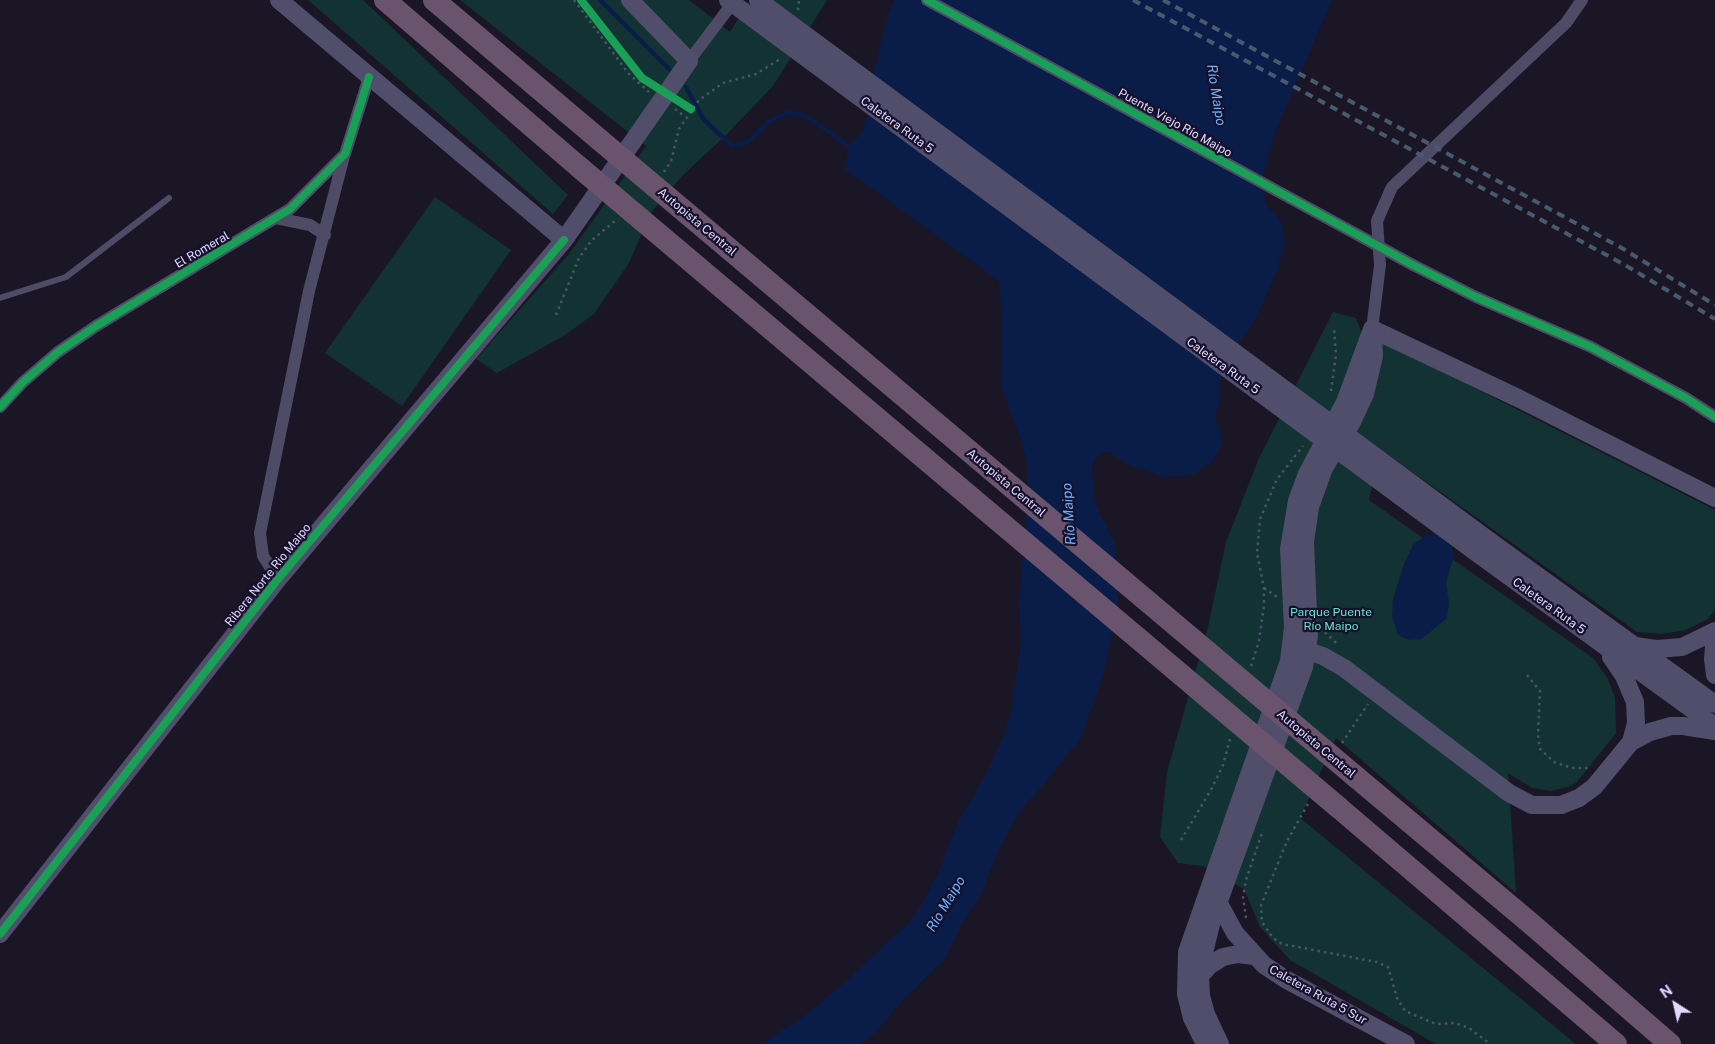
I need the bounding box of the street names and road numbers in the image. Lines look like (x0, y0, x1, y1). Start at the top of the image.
street label: Puente Viejo Río Maipo (1116, 86, 1234, 160)
street label: Caletera Ruta 5 (858, 94, 936, 156)
street label: Autopista Central (655, 185, 739, 259)
street label: El Romeral (172, 229, 232, 271)
street label: Caletera Ruta 5 (1184, 335, 1262, 397)
street label: Autopista Central (964, 446, 1048, 520)
street label: Ribera Norte Rio Maipo (222, 521, 314, 629)
street label: Caletera Ruta 5 (1510, 575, 1588, 637)
street label: Autopista Central (1274, 707, 1358, 781)
street label: Caletera Ruta 5 Sur (1267, 962, 1369, 1028)

